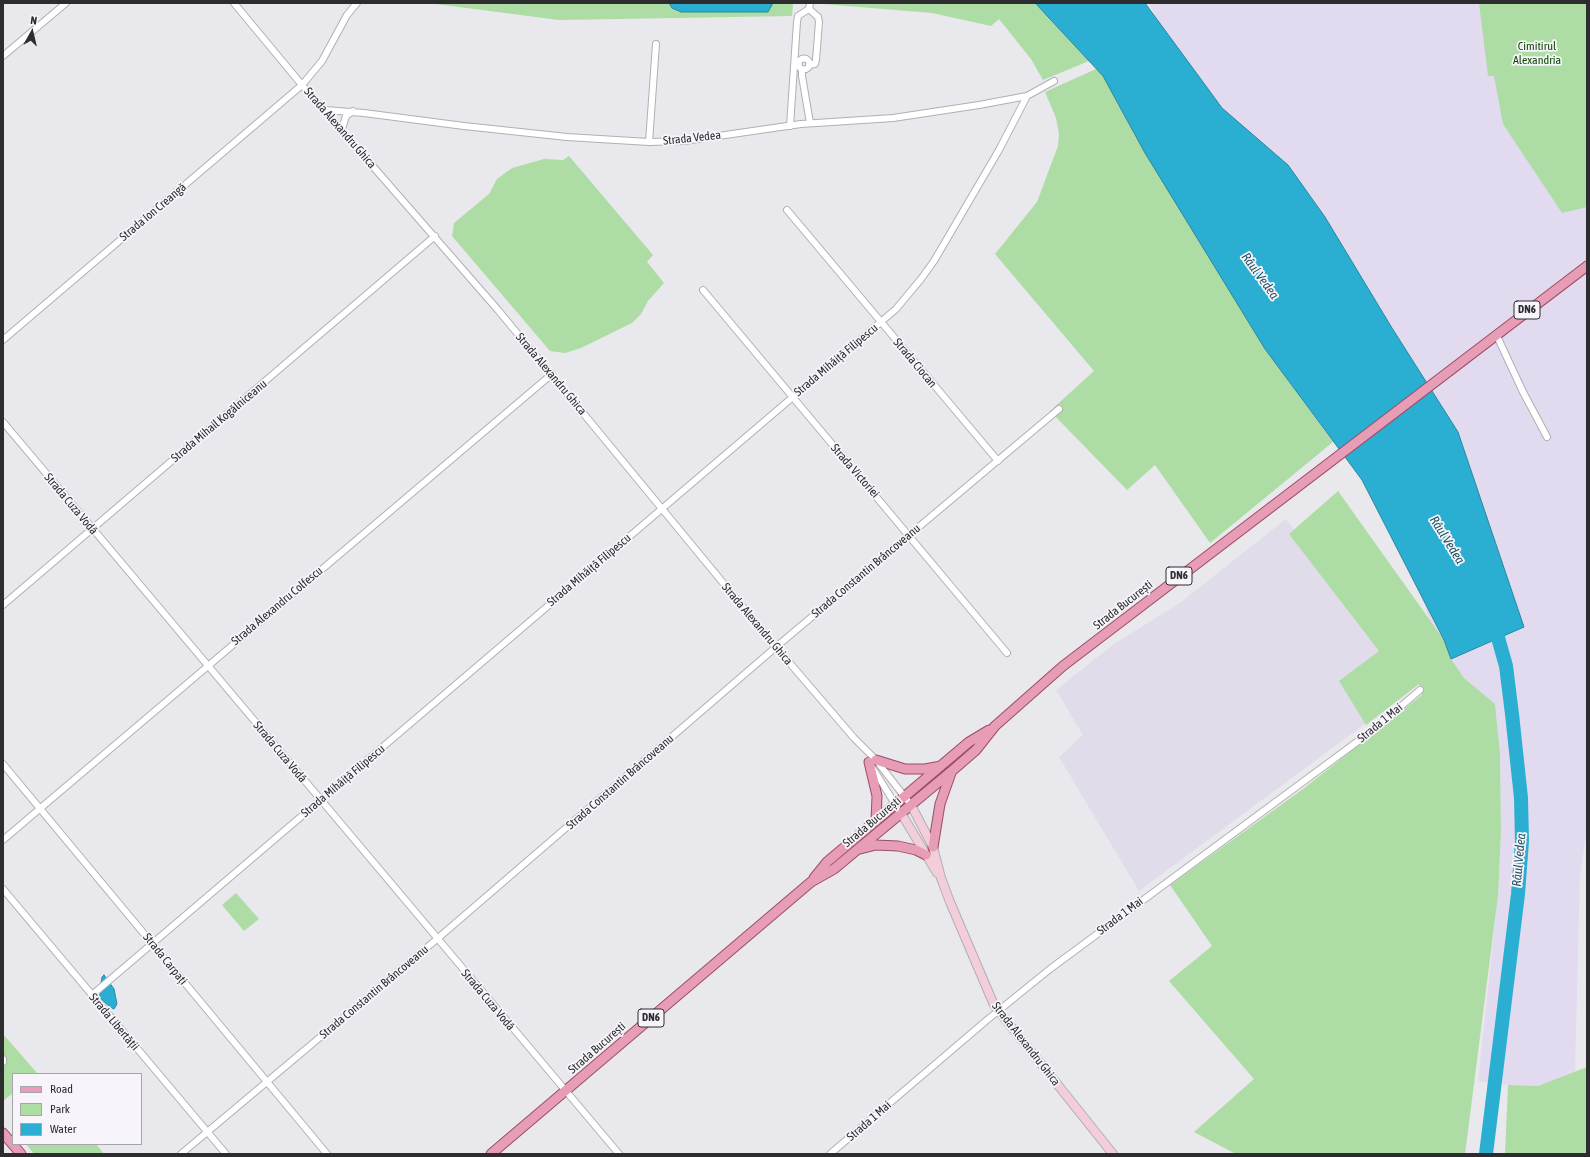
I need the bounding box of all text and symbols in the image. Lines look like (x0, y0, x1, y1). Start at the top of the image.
north arrow (12, 12, 52, 52)
text: N (30, 14, 38, 27)
park label: Cimitirul Alexandria (1513, 39, 1561, 67)
street label: Strada Alexandru Ghica (301, 85, 379, 171)
street label: Strada Vedea (662, 128, 722, 148)
street label: Strada Ion Creangă (117, 180, 189, 244)
water label: Râul Vedea (1238, 250, 1282, 302)
road number: DN6 (1514, 301, 1540, 319)
street label: Strada Mihăiță Filipescu (791, 321, 881, 399)
street label: Strada Alexandru Ghica (513, 330, 589, 418)
street label: Strada Ciocan (890, 335, 940, 391)
street label: Strada Mihail Kogălniceanu (168, 377, 270, 465)
street label: Strada Victoriei (828, 441, 882, 501)
street label: Strada Cuza Vodă (41, 470, 101, 538)
water label: Râul Vedea (1426, 513, 1468, 567)
street label: Strada Constantin Brâncoveanu (809, 521, 923, 621)
street label: Strada Mihăiță Filipescu (544, 531, 634, 609)
street label: Strada Alexandru Colfescu (228, 564, 326, 648)
road number: DN6 (1166, 567, 1192, 585)
street label: Strada București (1090, 577, 1156, 633)
street label: Strada Alexandru Ghica (719, 580, 795, 668)
street label: Strada 1 Mai (1355, 700, 1405, 746)
street label: Strada Cuza Vodă (250, 718, 310, 786)
street label: Strada Constantin Brâncoveanu (563, 731, 677, 833)
street label: Strada Mihăiță Filipescu (298, 742, 388, 820)
street label: Strada București (840, 794, 904, 850)
water label: Râul Vedea (1509, 833, 1529, 887)
street label: Strada 1 Mai (1094, 894, 1146, 938)
street label: Strada Carpați (140, 930, 190, 988)
street label: Strada Constantin Brâncoveanu (317, 942, 431, 1042)
street label: Strada Cuza Vodă (458, 966, 518, 1034)
street label: Strada Libertății (86, 990, 142, 1054)
street label: Strada Alexandru Ghica (989, 999, 1063, 1089)
road number: DN6 (638, 1009, 664, 1027)
street label: Strada București (565, 1019, 629, 1077)
legend (12, 1073, 142, 1145)
text: Road (50, 1082, 73, 1096)
street label: Strada 1 Mai (844, 1098, 894, 1144)
text: Park (50, 1102, 70, 1116)
text: Water (50, 1122, 76, 1136)

